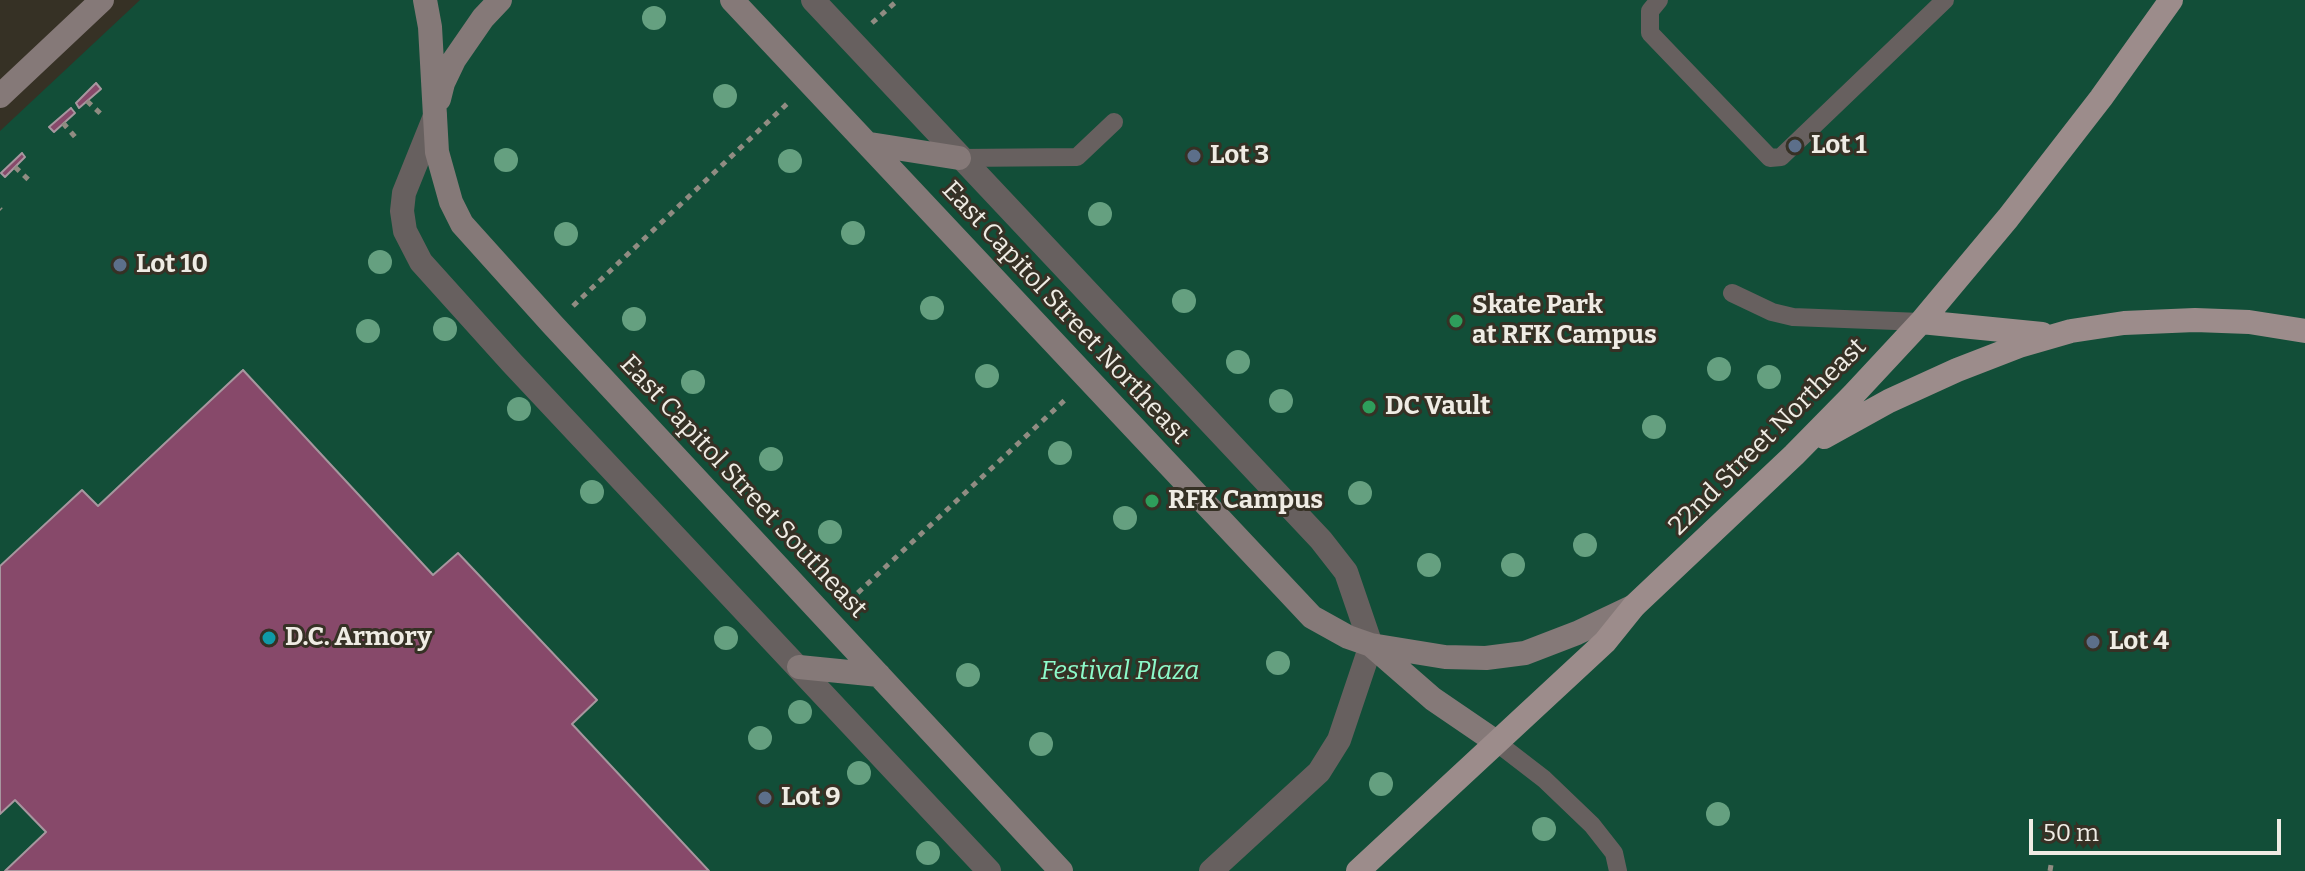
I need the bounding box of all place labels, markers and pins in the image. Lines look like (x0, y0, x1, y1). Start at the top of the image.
place label: Lot 1 (1811, 130, 1867, 162)
marker: Lot 1 (1786, 137, 1804, 155)
place label: Lot 3 (1210, 140, 1269, 172)
marker: Lot 3 (1185, 147, 1203, 165)
place label: Lot 10 (136, 249, 208, 281)
marker: Lot 10 (111, 256, 129, 274)
place label: Skate Park at RFK Campus (1472, 290, 1657, 352)
marker: Skate Park at RFK Campus (1447, 312, 1465, 330)
place label: DC Vault (1385, 391, 1491, 423)
marker: DC Vault (1360, 398, 1378, 416)
place label: RFK Campus (1168, 485, 1323, 517)
marker: RFK Campus (1143, 492, 1161, 510)
place label: D.C. Armory (285, 622, 432, 654)
place label: Lot 4 (2109, 626, 2169, 658)
marker: D.C. Armory (260, 629, 278, 647)
marker: Lot 4 (2084, 633, 2102, 651)
place label: Lot 9 (781, 782, 841, 814)
marker: Lot 9 (756, 789, 774, 807)

